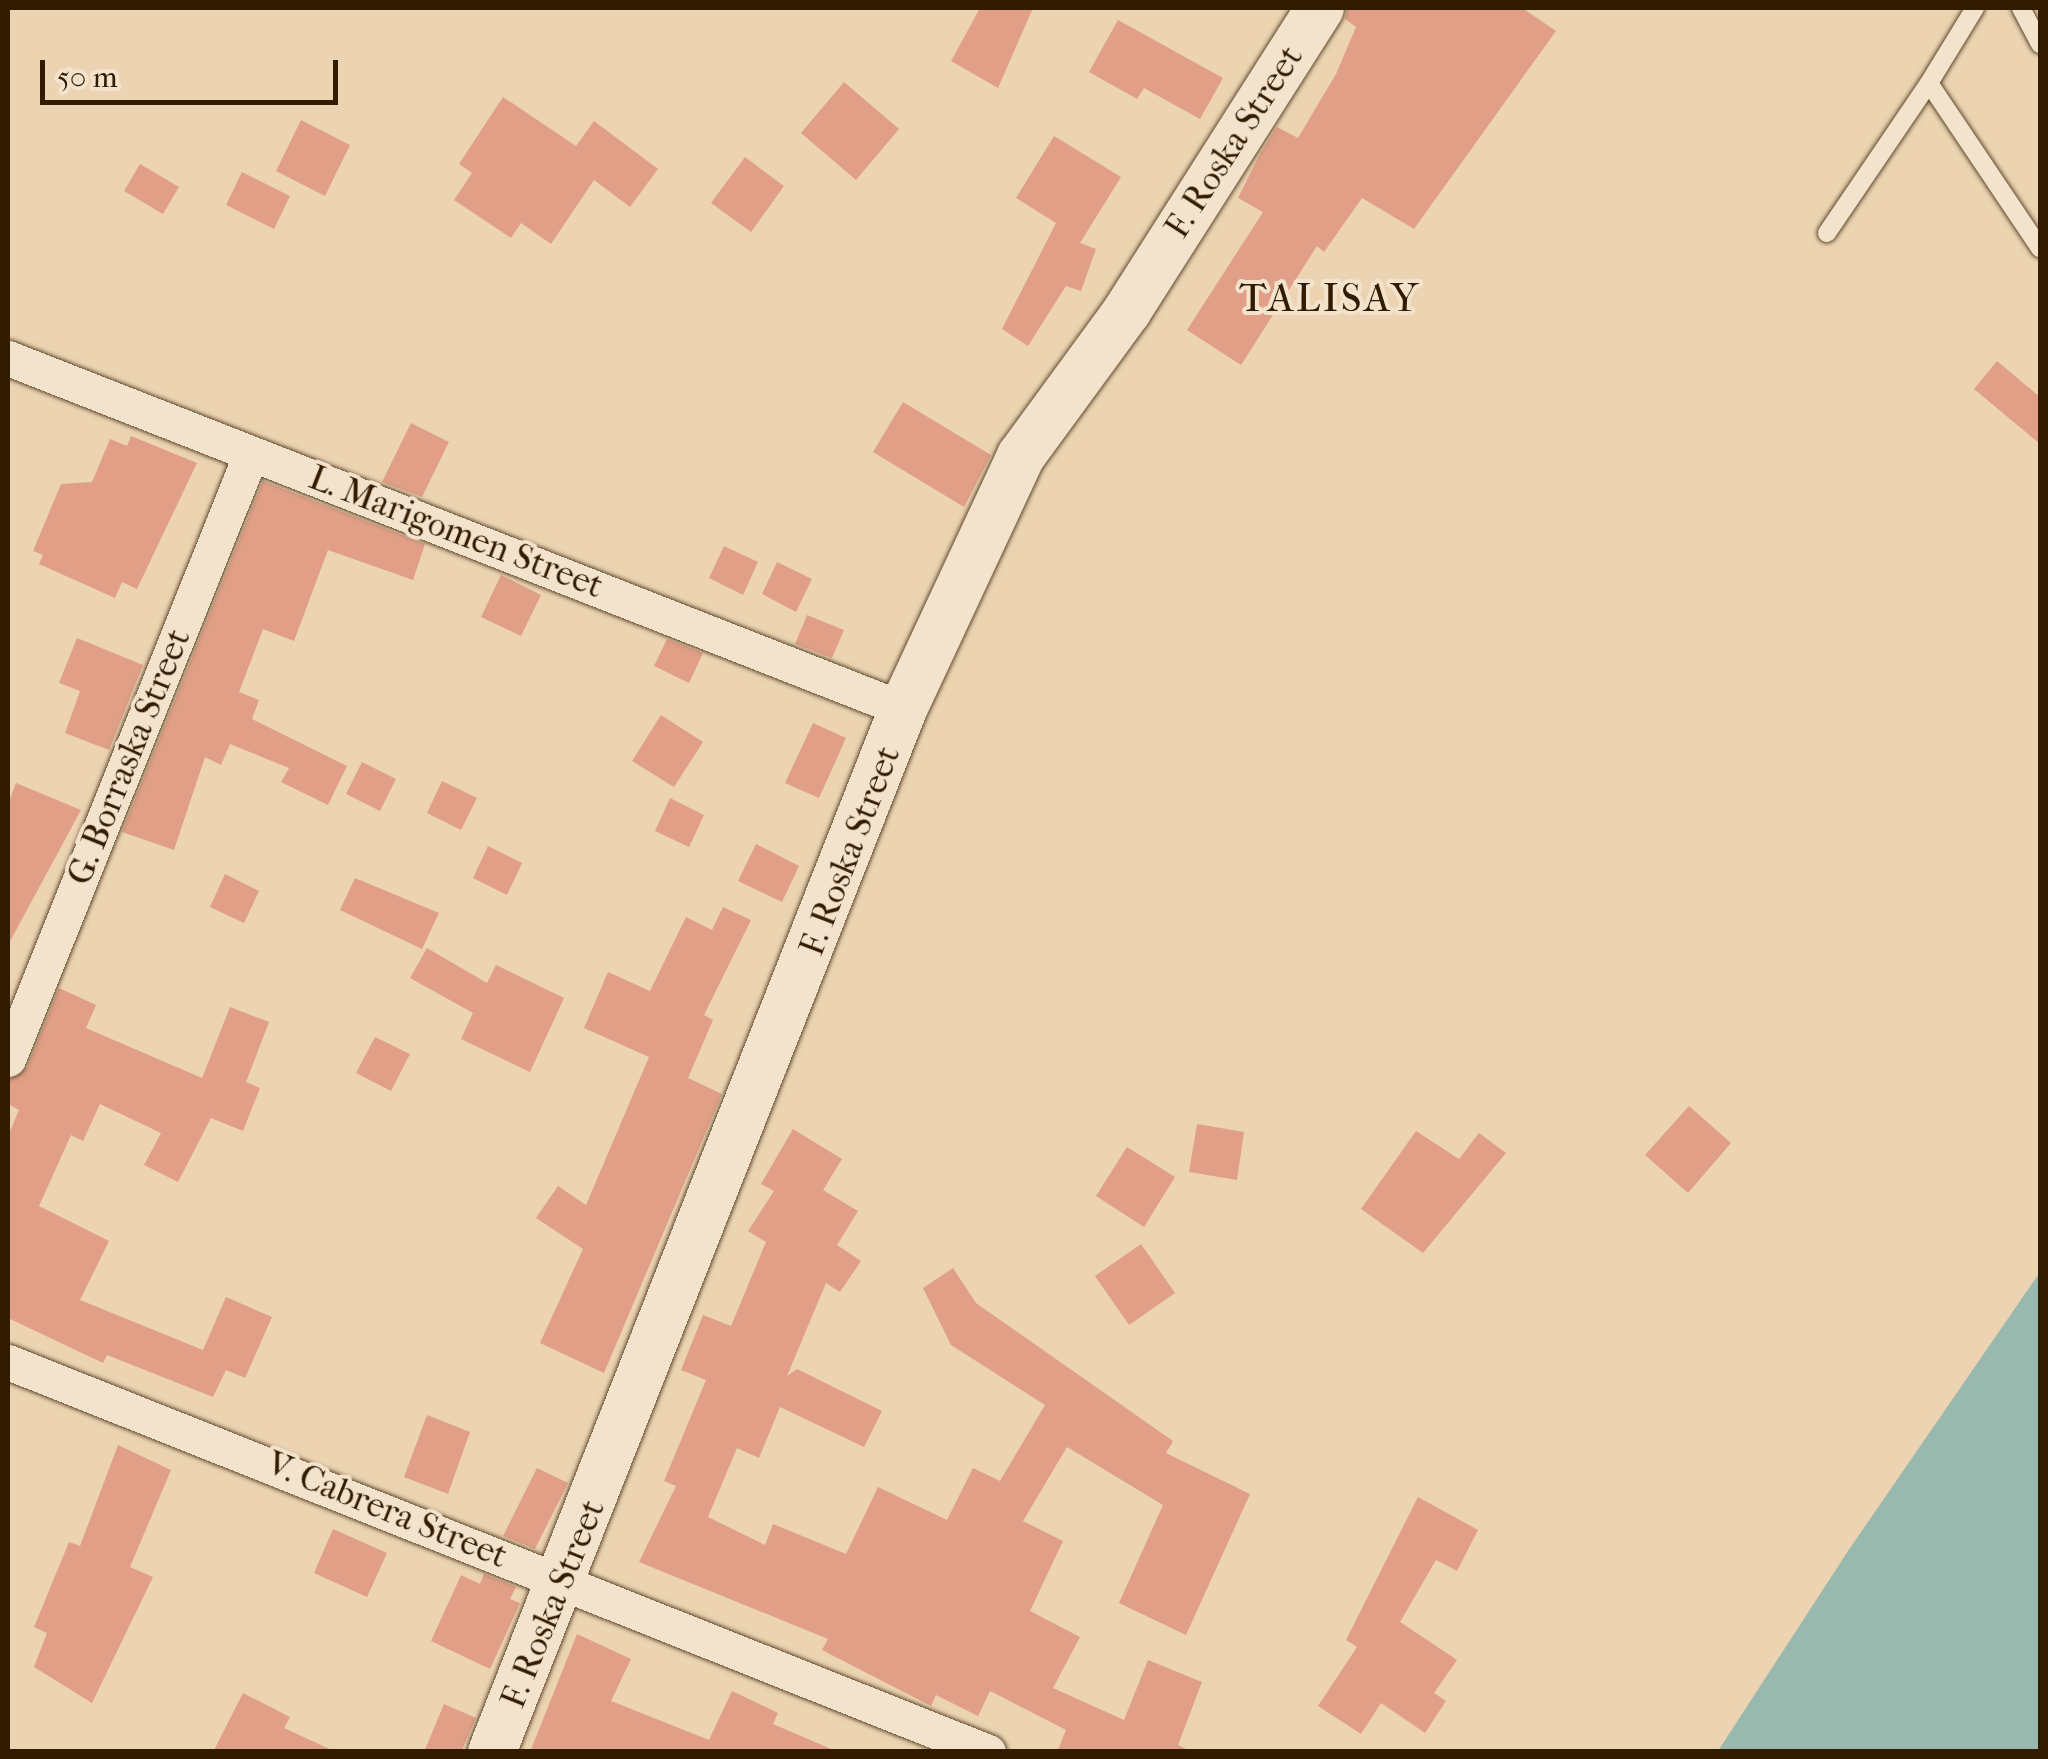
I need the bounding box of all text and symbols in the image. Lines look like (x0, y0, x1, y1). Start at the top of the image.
street label: F. Roska Street (1156, 38, 1312, 246)
scale bar (45, 40, 342, 102)
text: 50 m (57, 60, 118, 95)
district label: TALISAY (1239, 274, 1421, 322)
street label: L. Marigomen Street (303, 457, 609, 607)
street label: G. Borraska Street (59, 623, 199, 891)
street label: F. Roska Street (791, 740, 909, 962)
street label: V. Cabrera Street (261, 1443, 513, 1577)
street label: F. Roska Street (492, 1494, 614, 1714)

